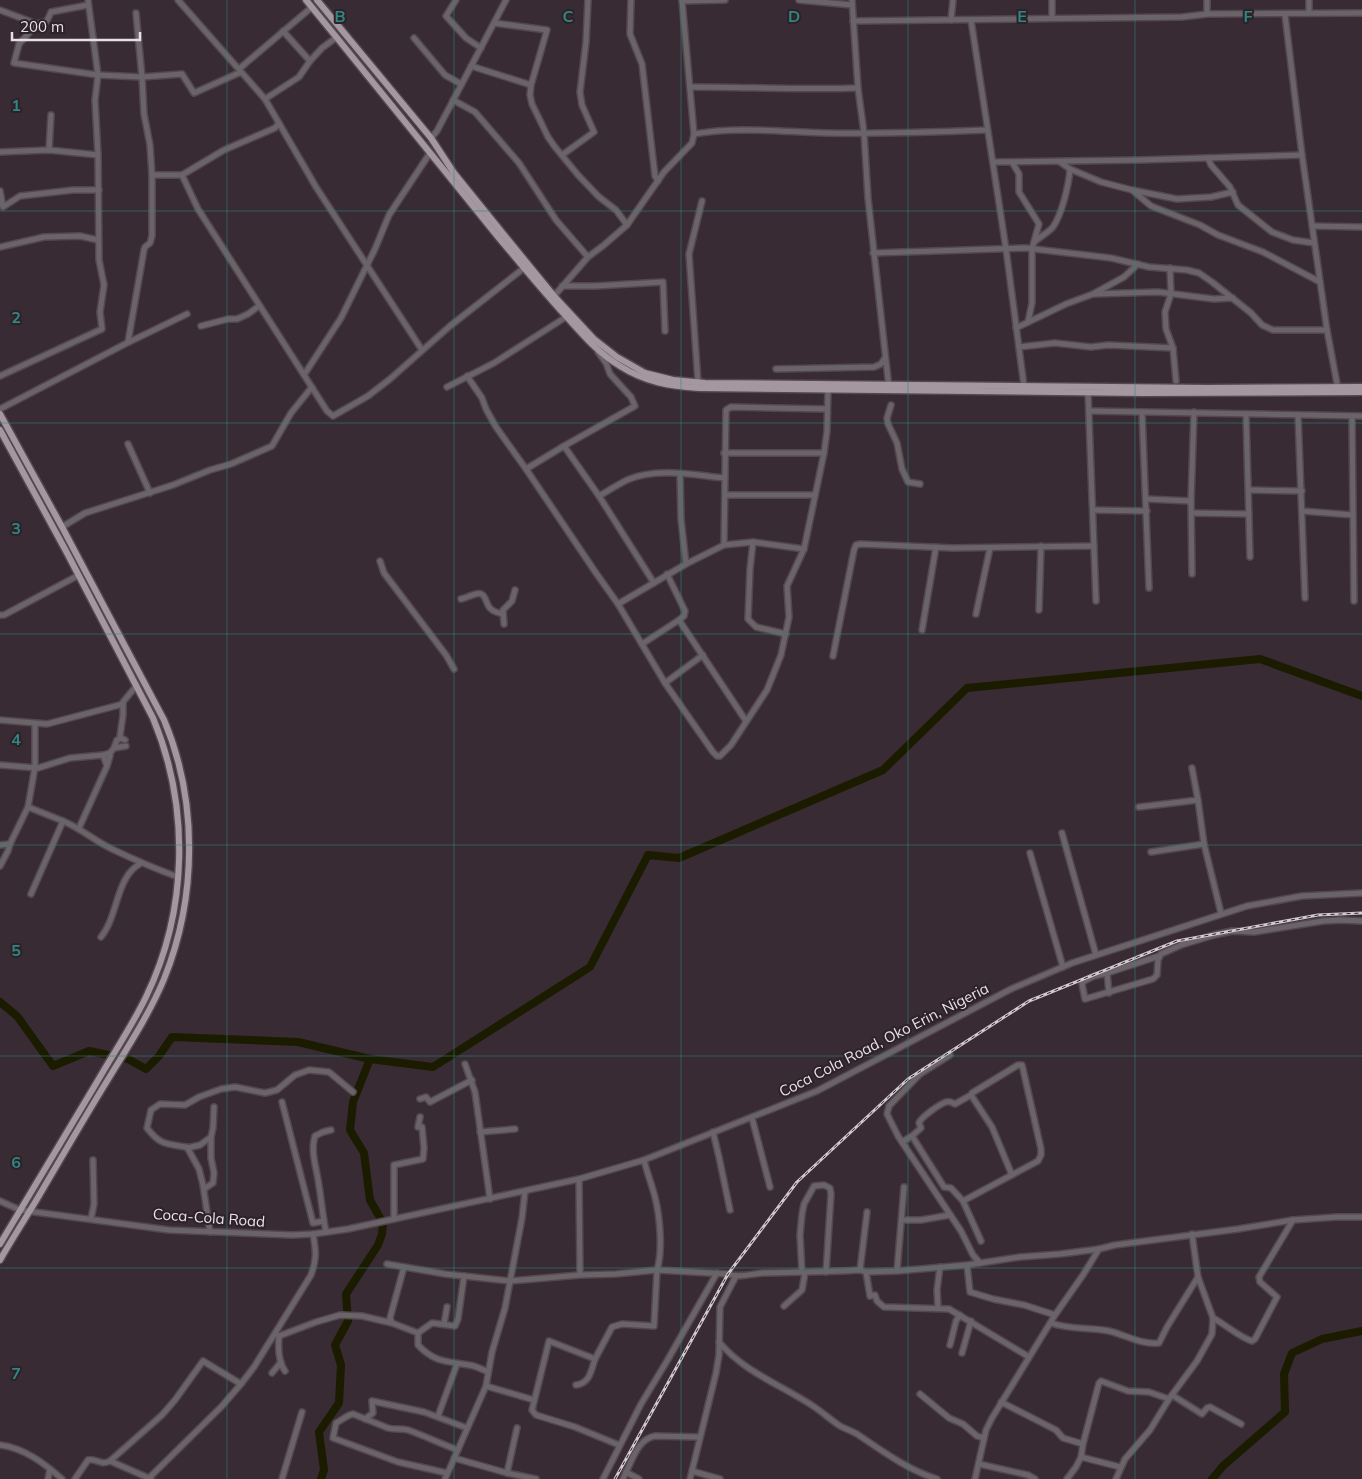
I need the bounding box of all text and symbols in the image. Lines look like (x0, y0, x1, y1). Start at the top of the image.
text: B (334, 6, 346, 26)
text: C (563, 6, 574, 26)
text: D (788, 6, 800, 26)
text: E (1017, 6, 1027, 26)
text: F (1243, 6, 1253, 26)
scale bar (12, 10, 140, 42)
text: 200 m (20, 17, 64, 36)
text: 1 (11, 95, 21, 115)
text: 2 (11, 307, 21, 327)
text: 3 (11, 518, 21, 538)
text: 4 (11, 729, 21, 749)
text: 5 (11, 940, 21, 960)
street label: Coca Cola Road, Oko Erin, Nigeria (776, 978, 992, 1101)
text: 6 (11, 1152, 21, 1172)
street label: Coca-Cola Road (152, 1204, 266, 1231)
text: 7 (11, 1363, 21, 1383)

